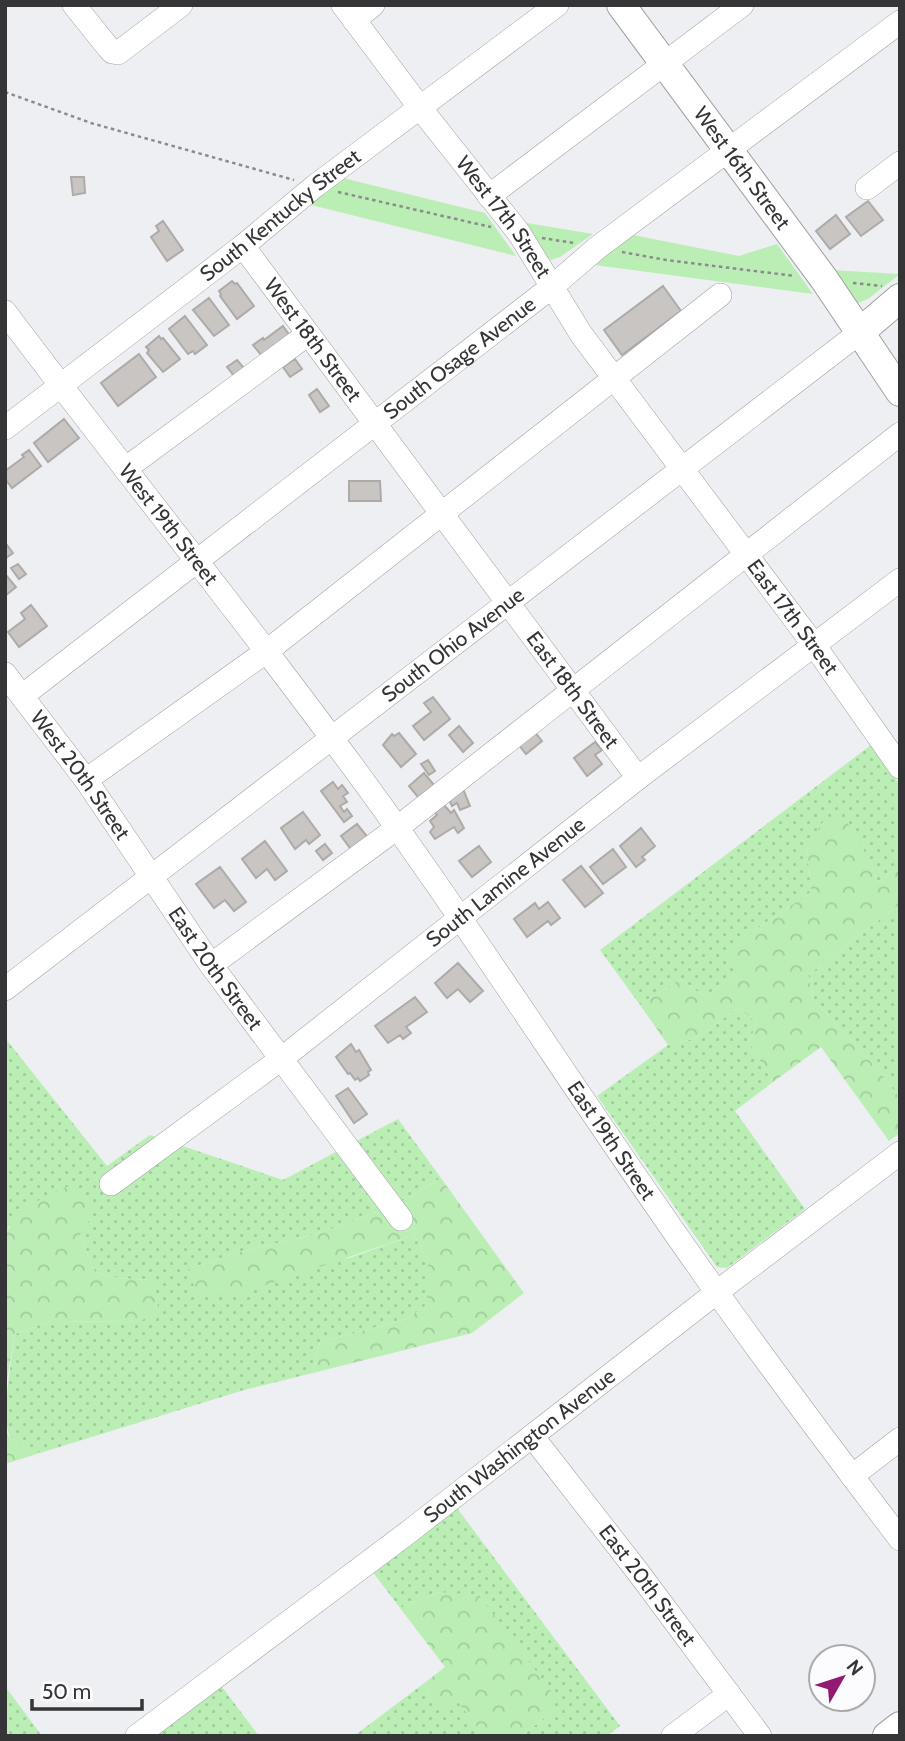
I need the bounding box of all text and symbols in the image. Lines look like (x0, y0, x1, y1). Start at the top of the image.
street label: West 16th Street (689, 102, 796, 234)
street label: South Kentucky Street (195, 143, 365, 286)
street label: West 17th Street (451, 151, 556, 282)
street label: West 18th Street (259, 273, 367, 406)
street label: South Osage Avenue (378, 291, 541, 424)
street label: West 19th Street (114, 459, 224, 590)
street label: East 17th Street (742, 554, 844, 679)
street label: South Ohio Avenue (377, 582, 529, 707)
street label: East 18th Street (522, 626, 625, 753)
street label: West 20th Street (25, 705, 136, 844)
street label: South Lamine Avenue (421, 811, 590, 952)
street label: East 20th Street (163, 902, 268, 1035)
street label: East 19th Street (562, 1076, 661, 1204)
street label: South Washington Avenue (418, 1363, 620, 1528)
street label: East 20th Street (594, 1520, 702, 1651)
north arrow (807, 1643, 877, 1713)
text: N (842, 1655, 868, 1680)
scale bar (32, 1668, 142, 1712)
text: 50 m (42, 1679, 91, 1704)

